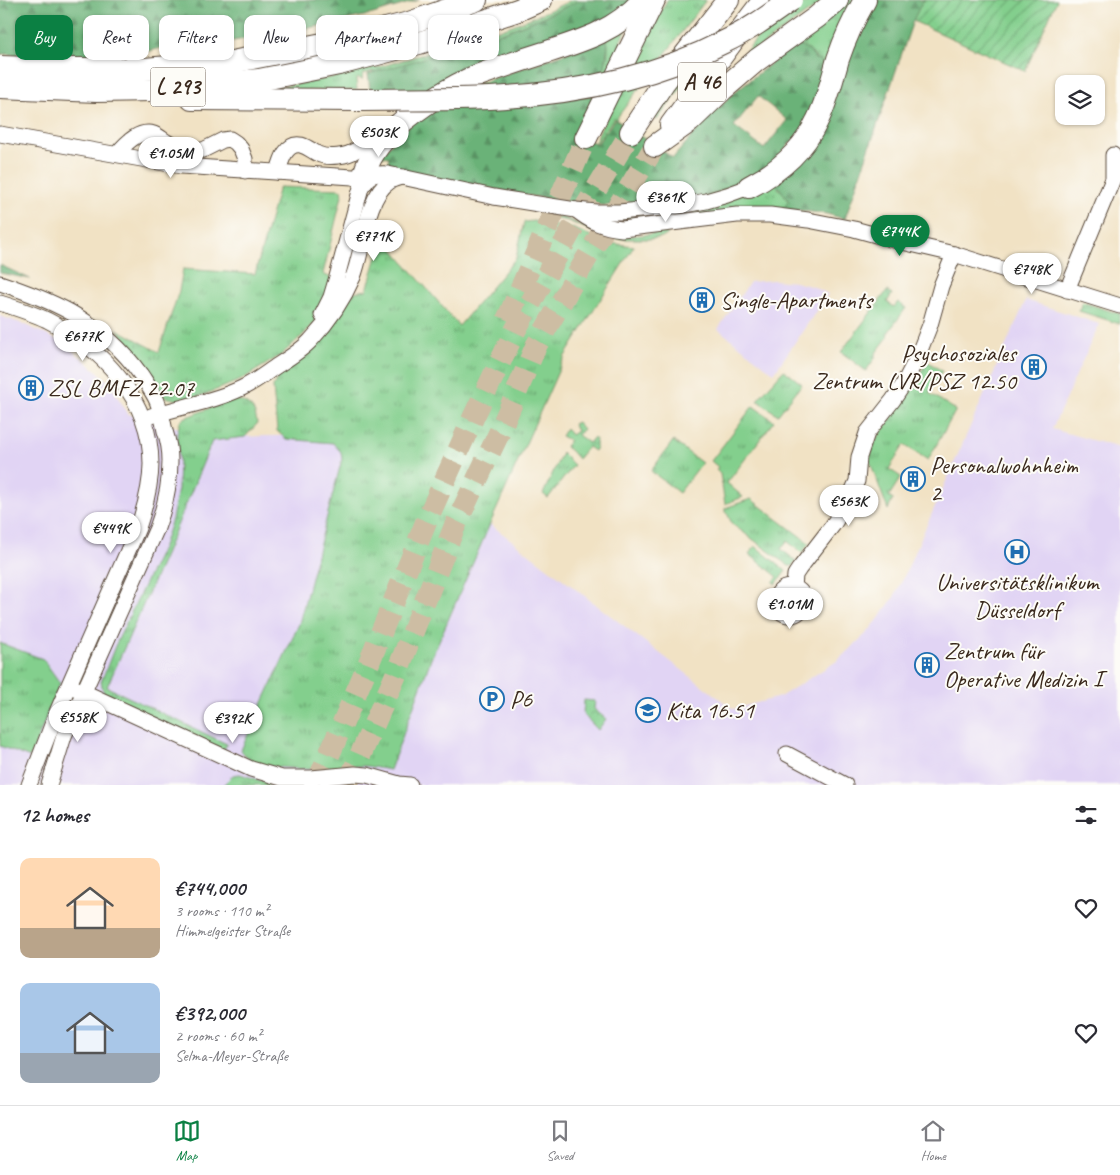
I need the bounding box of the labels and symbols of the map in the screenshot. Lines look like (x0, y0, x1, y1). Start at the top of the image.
road number: A 46 (678, 62, 726, 101)
road number: L 293 (150, 67, 206, 106)
pin: €503K (344, 116, 414, 158)
pin: €1.05M (130, 136, 212, 179)
pin: €361K (631, 180, 701, 223)
pin: €744K (865, 214, 935, 257)
pin: €771K (339, 220, 409, 262)
pin: €748K (997, 252, 1067, 295)
place label: Single-Apartments (720, 285, 875, 315)
building icon: Single-Apartments (689, 287, 715, 313)
pin: €677K (48, 320, 118, 362)
place label: Psychosoziales Zentrum LVR/PSZ 12.50 (812, 338, 1018, 396)
building icon: Psychosoziales Zentrum LVR/PSZ 12.50 (1021, 354, 1047, 380)
place label: ZSL BMFZ 22.07 (48, 373, 195, 403)
building icon: ZSL BMFZ 22.07 (18, 375, 44, 401)
place label: Personalwohnheim 2 (930, 450, 1078, 508)
building icon: Personalwohnheim 2 (900, 466, 926, 492)
pin: €563K (814, 484, 884, 527)
pin: €449K (76, 512, 146, 554)
hospital icon: Universitätsklinikum Düsseldorf (1004, 539, 1030, 565)
place label: Universitätsklinikum Düsseldorf (936, 567, 1101, 625)
pin: €1.01M (749, 588, 831, 630)
place label: Zentrum für Operative Medizin I (944, 636, 1108, 694)
building icon: Zentrum für Operative Medizin I (914, 652, 940, 678)
place label: P6 (510, 684, 533, 714)
parking icon: P6 (479, 686, 505, 712)
place label: Kita 16.51 (666, 695, 755, 725)
school or university icon: Kita 16.51 (635, 697, 661, 723)
pin: €558K (43, 700, 113, 743)
pin: €392K (198, 702, 268, 744)

